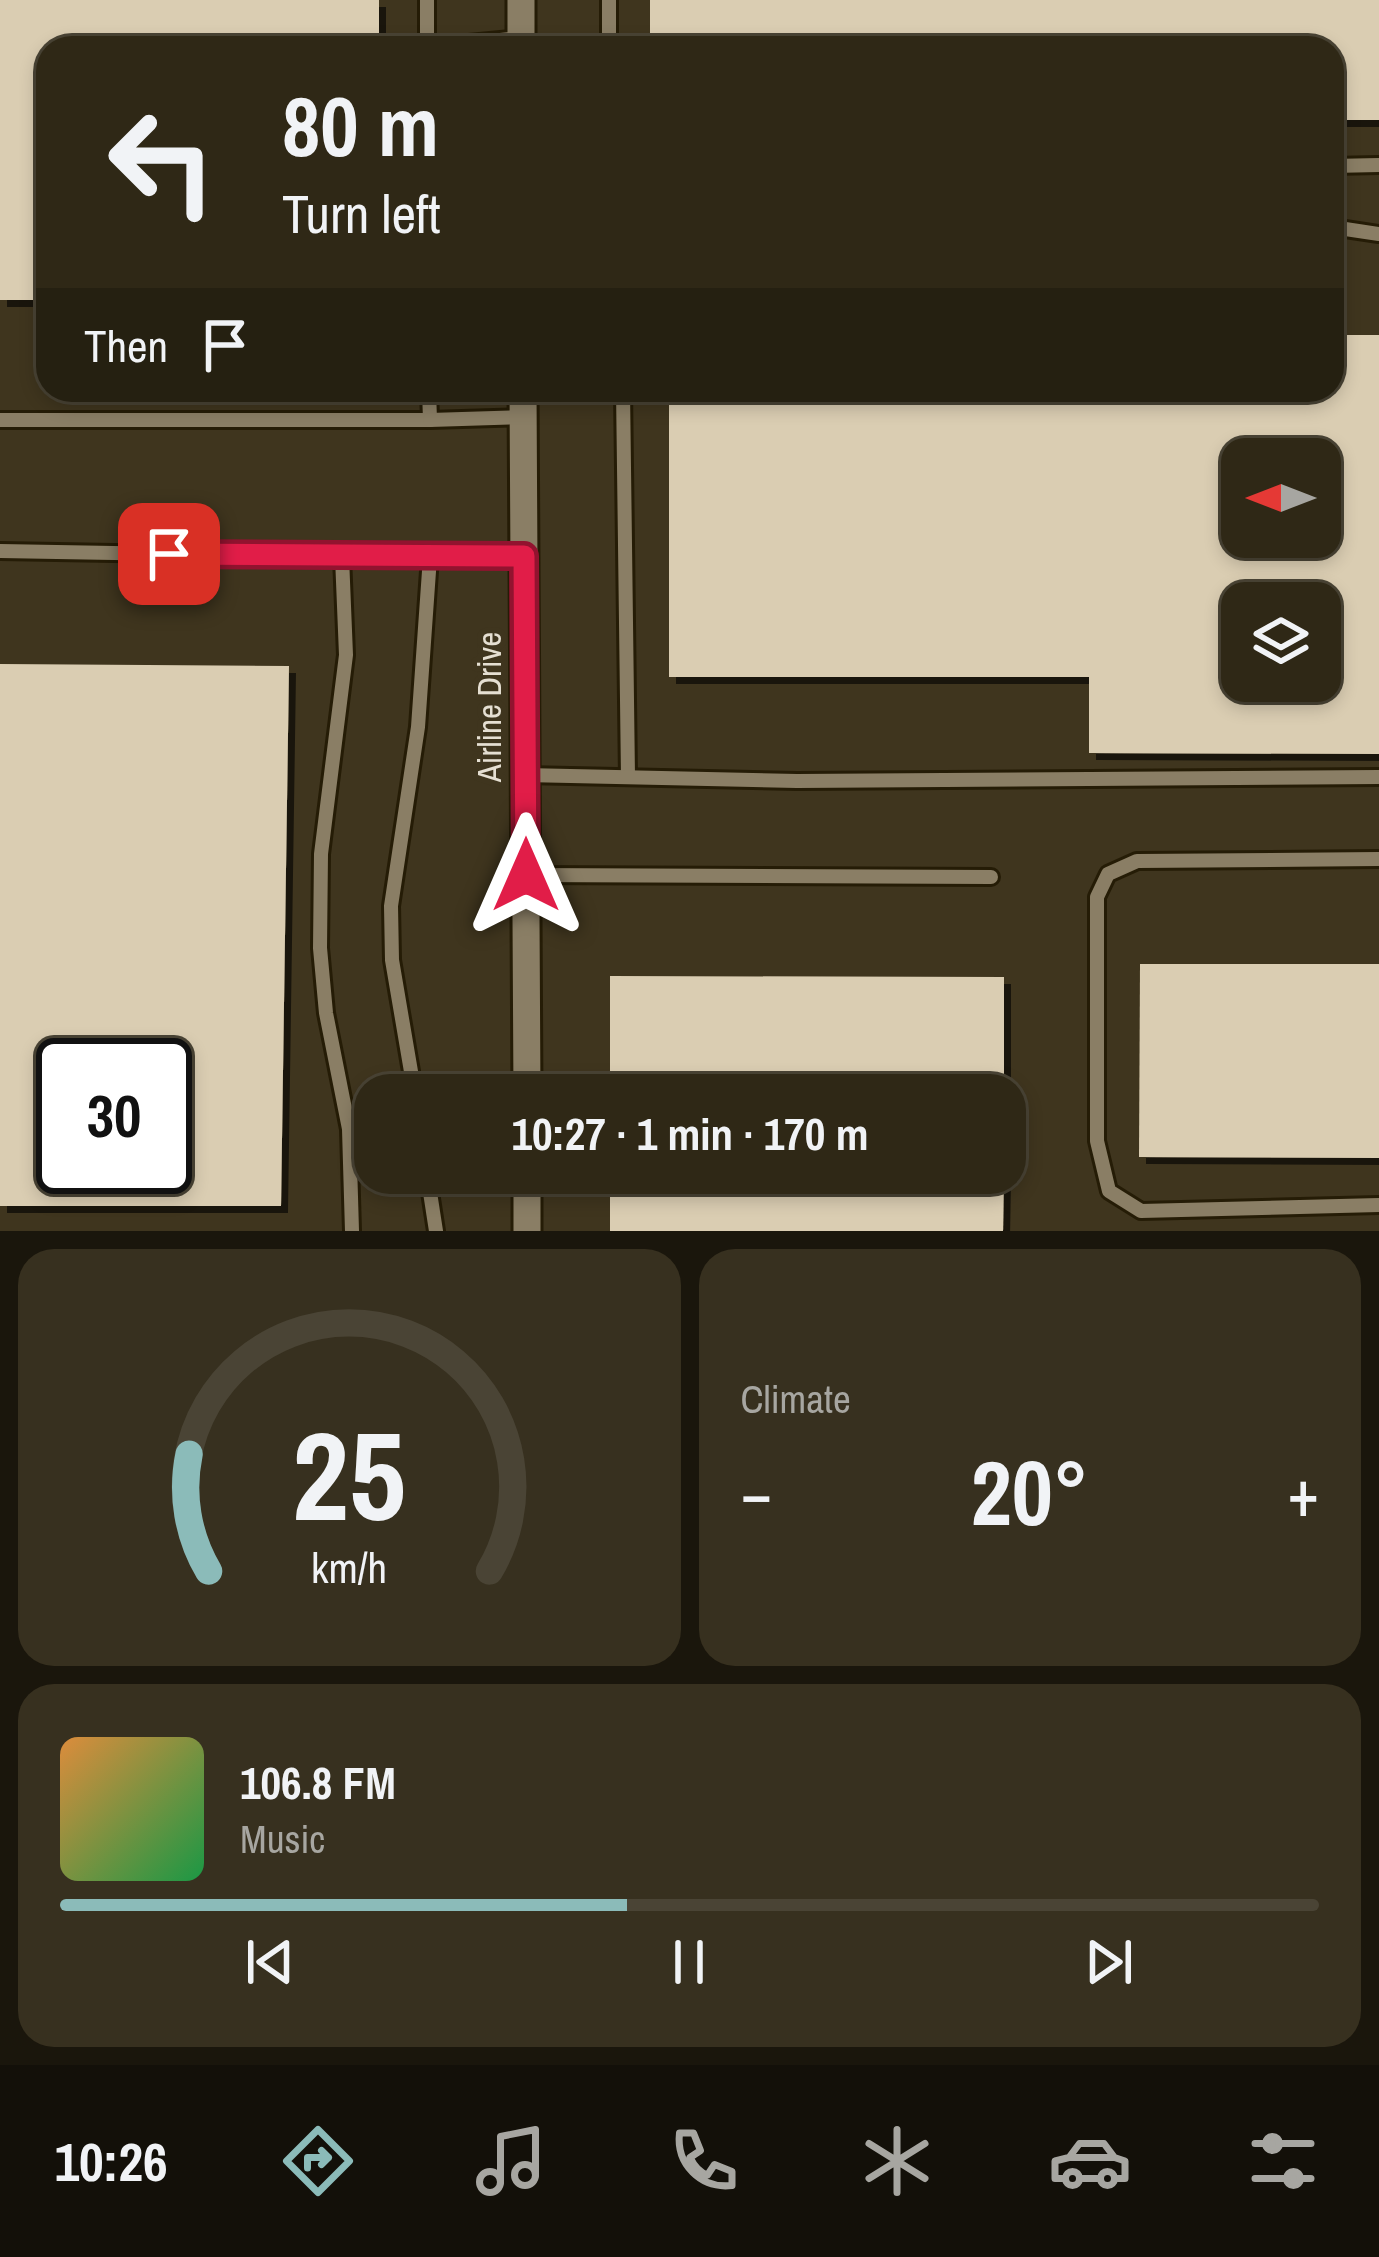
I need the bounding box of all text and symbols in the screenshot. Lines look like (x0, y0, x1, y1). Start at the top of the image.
text: 80 m (282, 69, 439, 182)
icon: left (84, 84, 240, 240)
text: Turn left (282, 177, 441, 250)
icon: arrive (192, 312, 258, 378)
text: Then (84, 315, 168, 376)
north arrow (1221, 438, 1341, 558)
map controls (1221, 438, 1341, 702)
pin (118, 503, 220, 605)
icon: arrive (136, 521, 202, 587)
button: layers (1221, 582, 1341, 702)
street label: Airline Drive (467, 632, 511, 783)
position arrow (463, 812, 589, 938)
speed limit sign: 30 (36, 1038, 192, 1194)
text: 10:27 · 1 min · 170 m (512, 1103, 868, 1164)
text: Climate (741, 1373, 851, 1425)
text: 25 (292, 1391, 406, 1559)
text: 20° (971, 1432, 1089, 1553)
text: − (741, 1448, 772, 1537)
text: + (1287, 1448, 1319, 1537)
text: km/h (311, 1538, 387, 1595)
text: 106.8 FM (240, 1752, 396, 1813)
text: Music (240, 1813, 325, 1865)
icon: previous (237, 1929, 303, 1995)
icon: pause (656, 1929, 722, 1995)
icon: next (1076, 1929, 1142, 1995)
icon: directions (276, 2119, 360, 2203)
icon: music (469, 2119, 553, 2203)
icon: phone (662, 2119, 746, 2203)
icon: climate (855, 2119, 939, 2203)
icon: car (1048, 2119, 1132, 2203)
icon: filters (1241, 2119, 1325, 2203)
text: 10:26 (54, 2125, 168, 2198)

